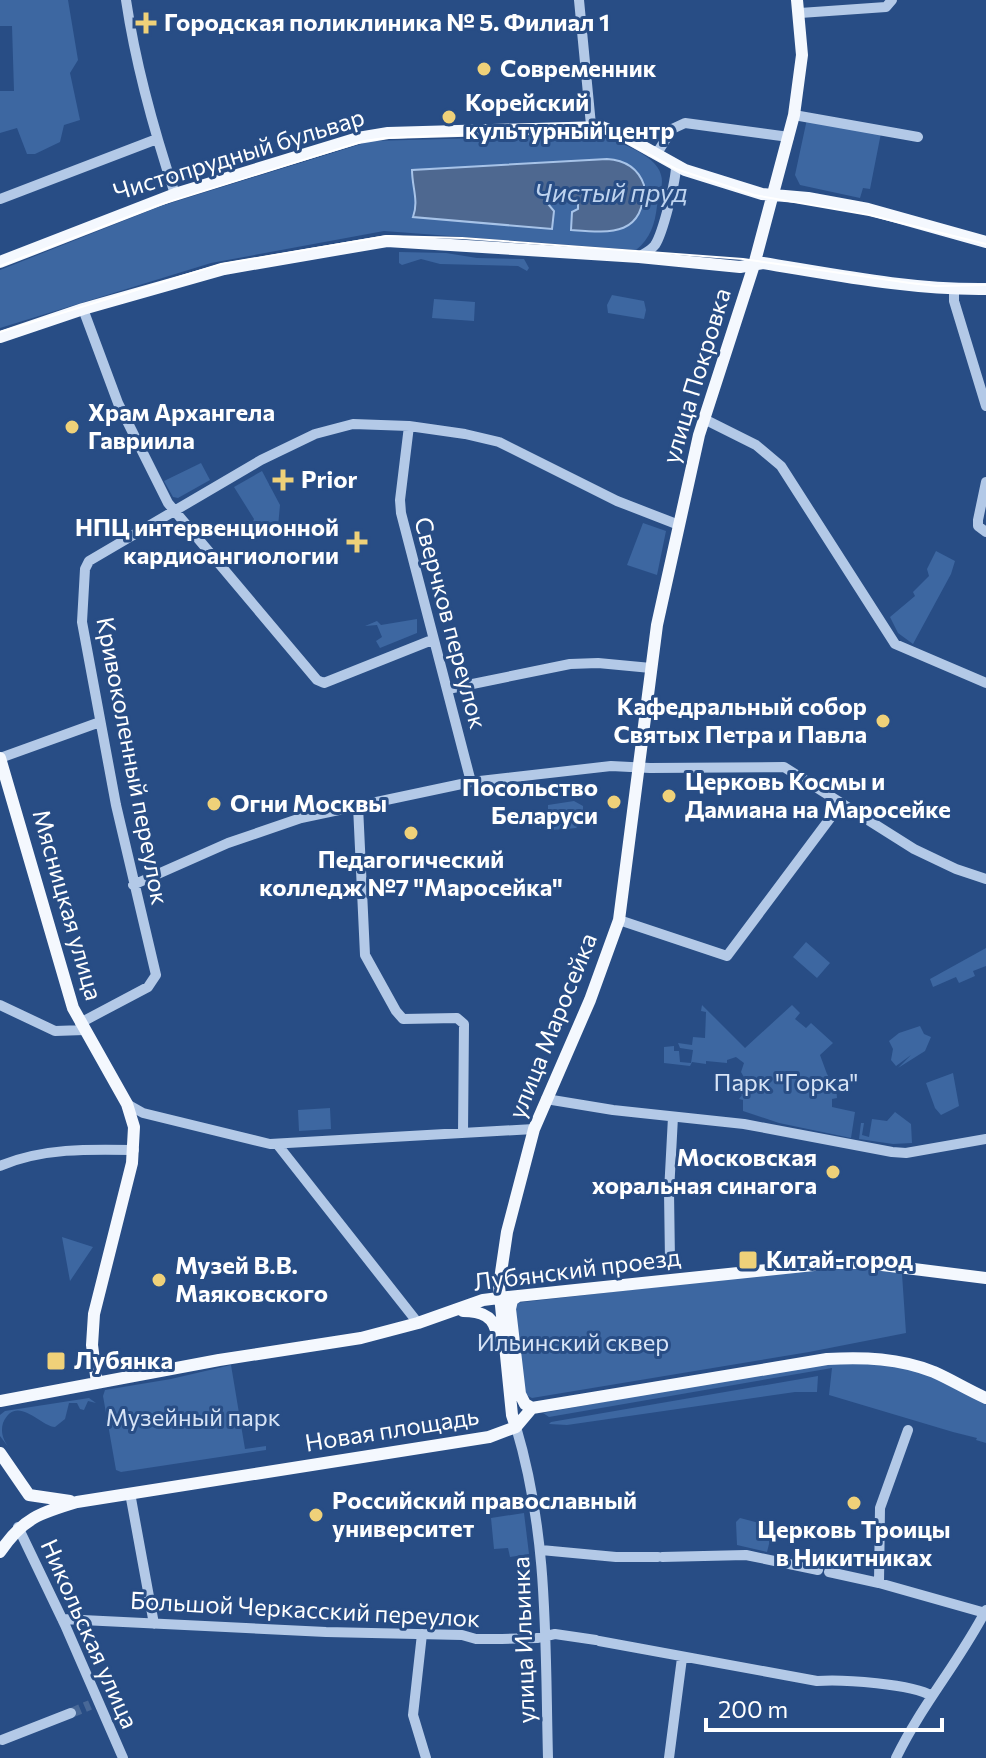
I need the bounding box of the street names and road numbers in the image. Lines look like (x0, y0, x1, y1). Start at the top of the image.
street label: Чистопрудный бульвар (110, 102, 368, 206)
street label: улица Покровка (655, 284, 736, 467)
street label: Сверчков переулок (409, 514, 494, 732)
street label: Кривоколенный переулок (91, 614, 176, 907)
street label: Мясницкая улица (27, 806, 110, 1003)
street label: улица Маросейка (501, 928, 602, 1122)
street label: Лубянский проезд (472, 1241, 682, 1296)
street label: Новая площадь (303, 1400, 481, 1457)
street label: Никольская улица (36, 1534, 145, 1733)
street label: улица Ильинка (505, 1556, 540, 1724)
street label: Большой Черкасский переулок (129, 1585, 481, 1632)

